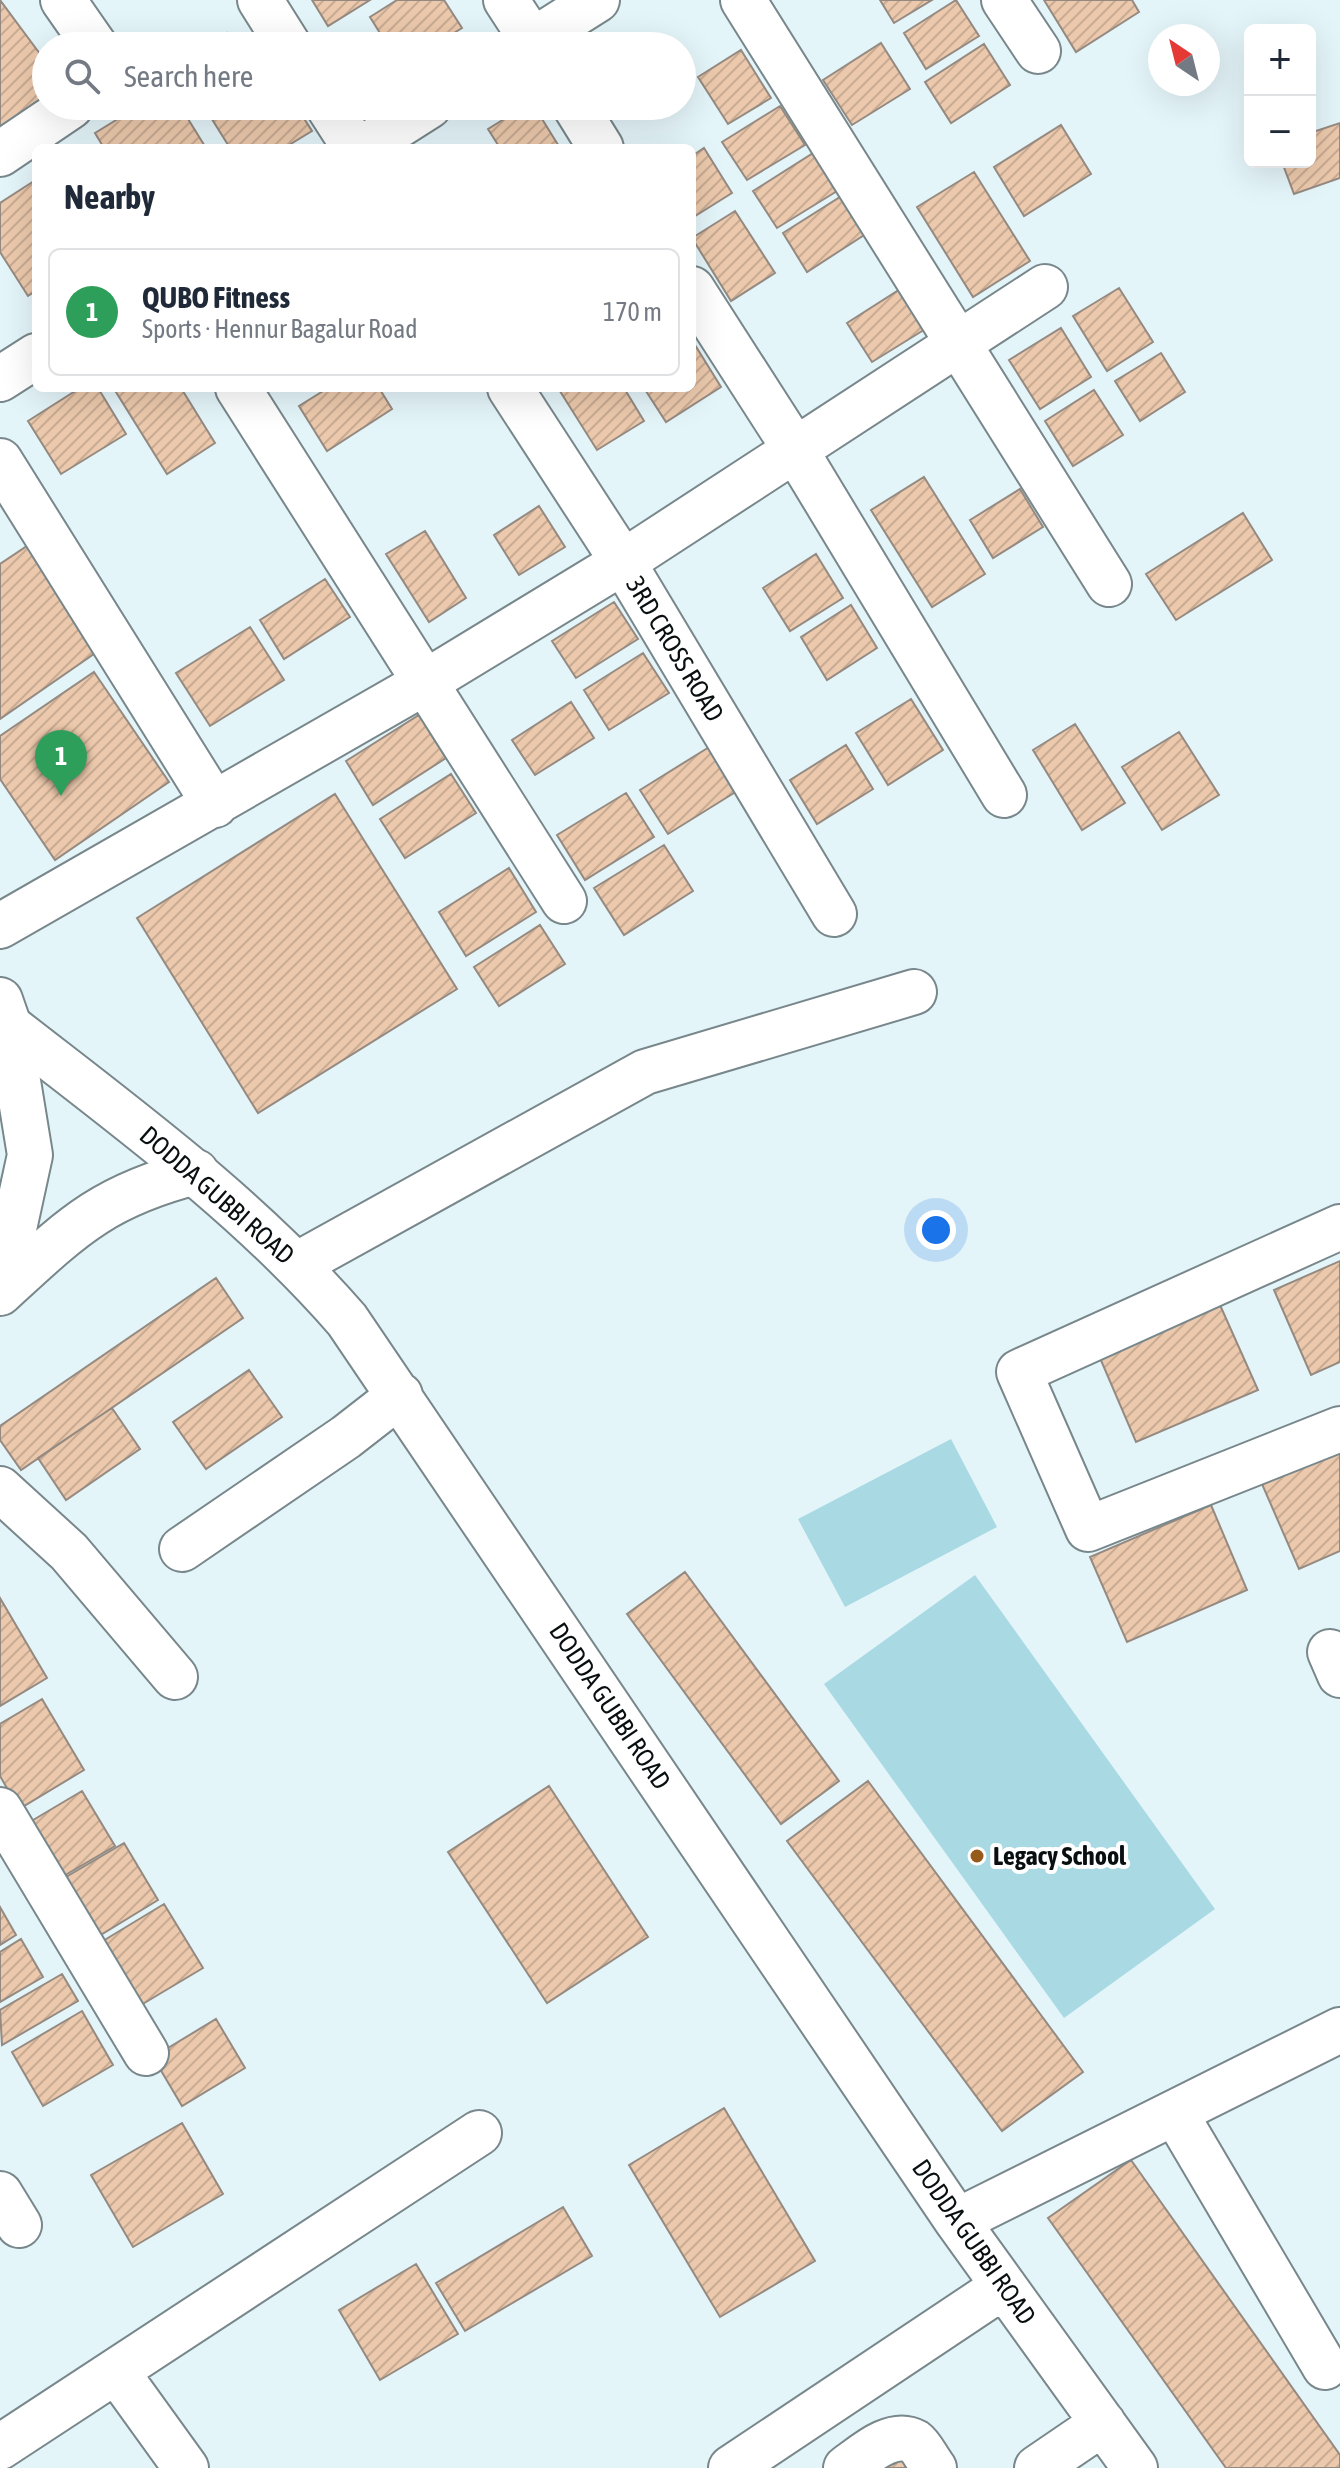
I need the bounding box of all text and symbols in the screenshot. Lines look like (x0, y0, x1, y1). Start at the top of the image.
north arrow (1148, 24, 1220, 96)
map controls (1244, 24, 1316, 168)
button: + (1244, 24, 1316, 96)
search box (32, 32, 696, 120)
icon: search (60, 54, 104, 98)
text: Search here (124, 59, 253, 93)
button: − (1244, 96, 1316, 168)
text: Nearby (64, 177, 155, 216)
text: QUBO Fitness (142, 280, 290, 314)
text: 1 (86, 297, 98, 327)
text: 170 m (603, 297, 662, 327)
text: Sports · Hennur Bagalur Road (142, 314, 418, 344)
street label: 3RD CROSS ROAD (620, 571, 730, 727)
pin: 1 (35, 730, 87, 796)
street label: DODDA GUBBI ROAD (134, 1120, 300, 1270)
your location (916, 1210, 956, 1250)
street label: DODDA GUBBI ROAD (543, 1617, 677, 1795)
place label: Legacy School (993, 1841, 1127, 1871)
marker: Legacy School (968, 1847, 986, 1865)
street label: DODDA GUBBI ROAD (906, 2154, 1042, 2330)

